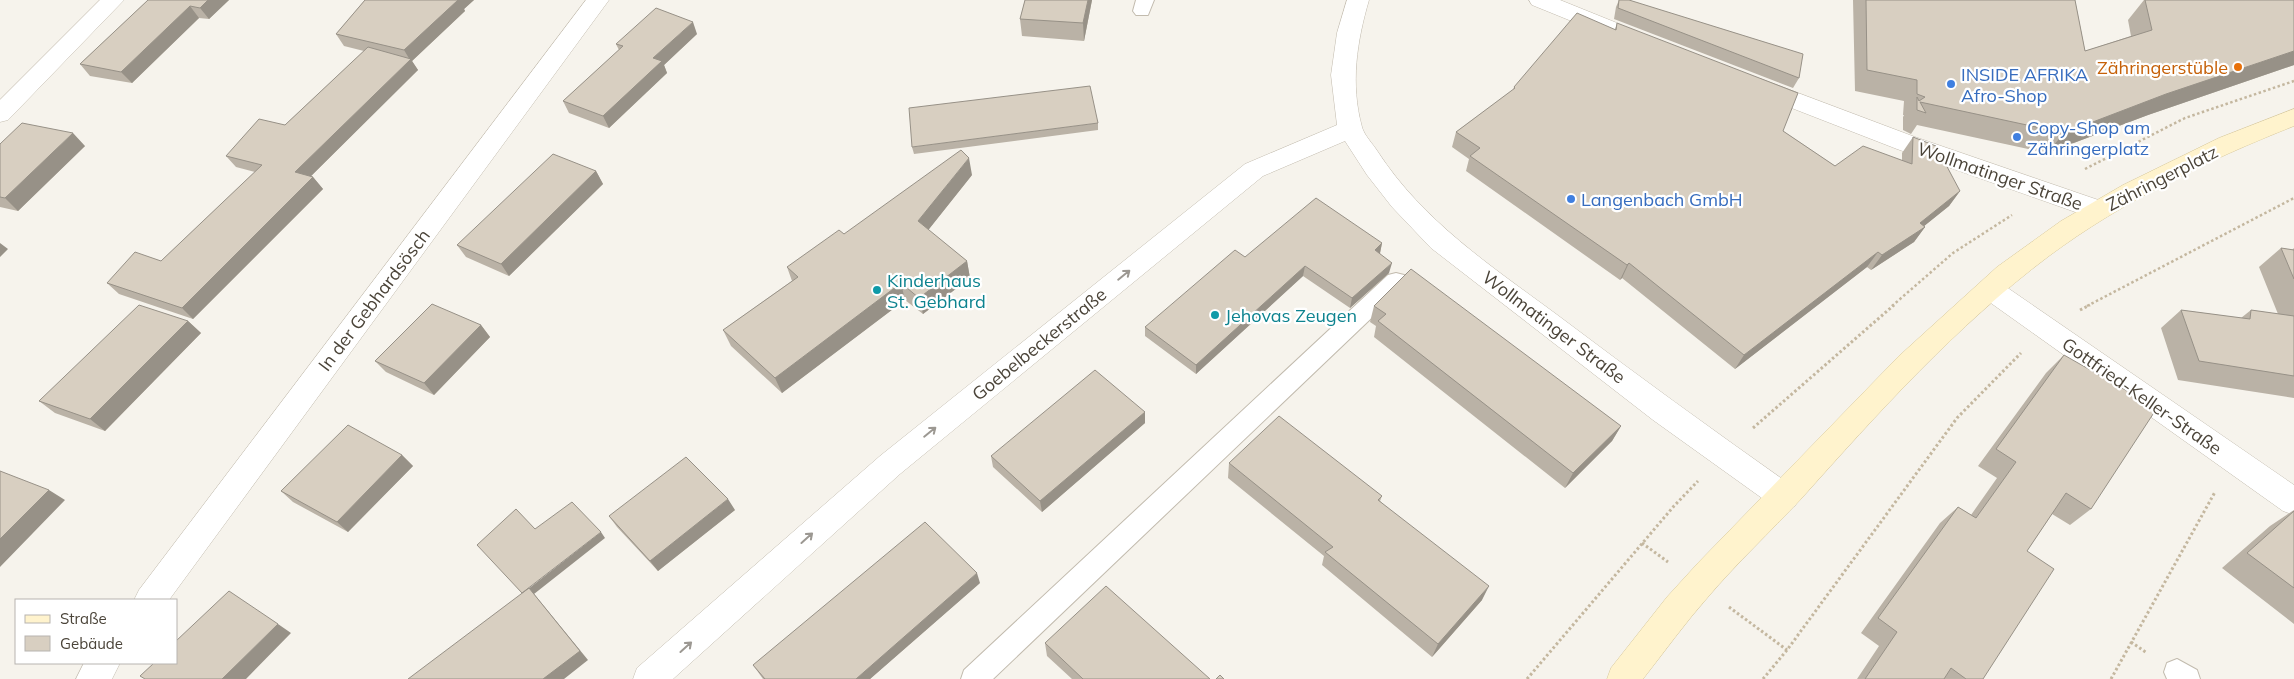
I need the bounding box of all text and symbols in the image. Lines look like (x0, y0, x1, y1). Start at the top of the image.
place label: Zähringerstüble (2097, 56, 2228, 79)
marker: Zähringerstüble (2232, 61, 2244, 73)
place label: INSIDE AFRIKA Afro-Shop (1961, 63, 2088, 107)
marker: INSIDE AFRIKA Afro-Shop (1945, 78, 1957, 90)
place label: Copy-Shop am Zähringerplatz (2027, 116, 2150, 160)
marker: Copy-Shop am Zähringerplatz (2011, 131, 2023, 143)
street label: Wollmatinger Straße (1914, 137, 2086, 215)
street label: Zähringerplatz (2102, 140, 2222, 216)
place label: Langenbach GmbH (1581, 188, 1743, 211)
marker: Langenbach GmbH (1565, 193, 1577, 205)
street label: In der Gebhardsösch (313, 225, 435, 375)
street label: Wollmatinger Straße (1478, 266, 1630, 388)
place label: Kinderhaus St. Gebhard (887, 269, 986, 313)
one-way arrow (1118, 269, 1131, 280)
street label: Goebelbeckerstraße (967, 283, 1111, 405)
marker: Kinderhaus St. Gebhard (871, 284, 883, 296)
place label: Jehovas Zeugen (1225, 304, 1357, 327)
marker: Jehovas Zeugen (1209, 309, 1221, 321)
street label: Gottfried-Keller-Straße (2058, 332, 2226, 460)
one-way arrow (923, 427, 936, 438)
one-way arrow (801, 533, 814, 544)
legend (15, 599, 178, 664)
text: Straße (60, 609, 107, 628)
text: Gebäude (60, 634, 123, 653)
one-way arrow (679, 641, 692, 652)

